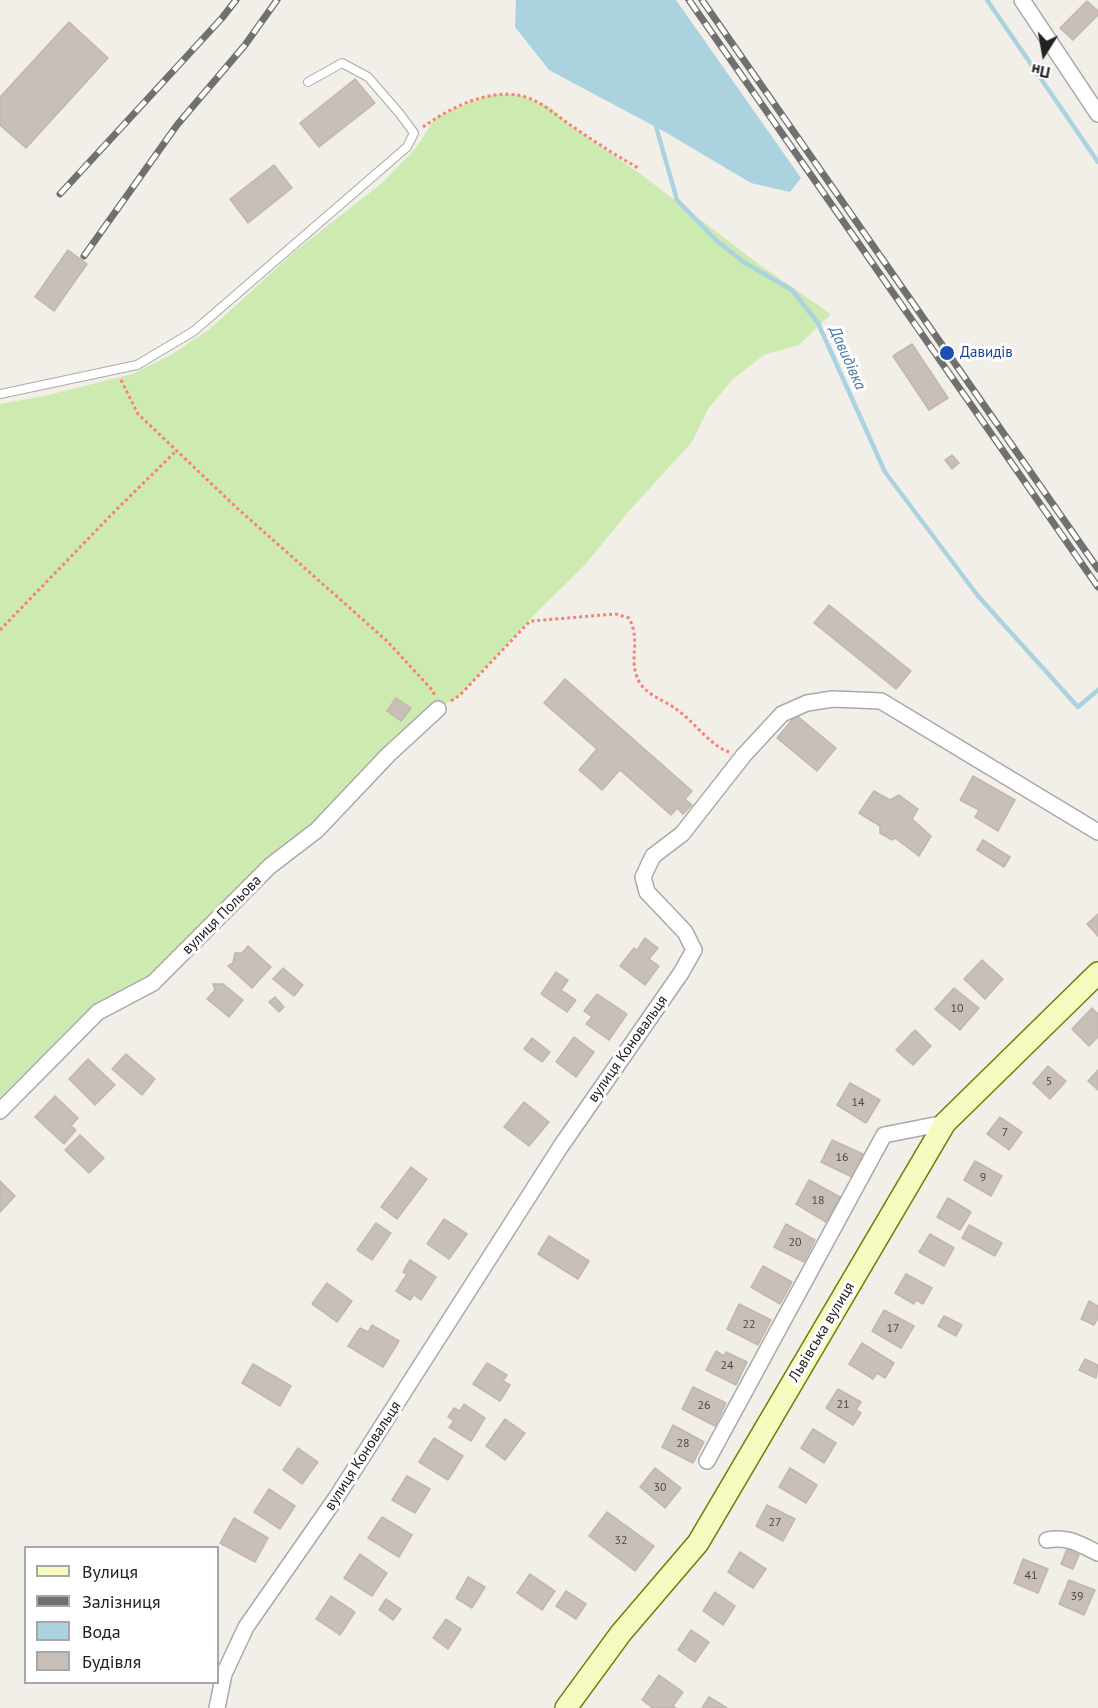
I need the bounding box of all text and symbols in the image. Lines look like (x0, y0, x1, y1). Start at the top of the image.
north arrow (1014, 24, 1074, 84)
text: Пн (1029, 60, 1052, 83)
water label: Давидівка (824, 323, 870, 393)
marker: Давидів (938, 344, 956, 362)
place label: Давидів (960, 344, 1013, 362)
street label: вулиця Польова (179, 872, 265, 958)
street label: вулиця Коновальця (584, 992, 672, 1106)
house number: 10 (950, 1002, 964, 1016)
house number: 5 (1046, 1075, 1052, 1089)
house number: 14 (851, 1096, 865, 1110)
house number: 7 (1002, 1126, 1008, 1140)
house number: 16 (835, 1151, 849, 1165)
house number: 9 (980, 1171, 986, 1185)
house number: 18 (811, 1194, 825, 1208)
house number: 20 (788, 1236, 802, 1250)
street label: Львівська вулиця (785, 1279, 859, 1385)
house number: 22 (742, 1318, 756, 1332)
house number: 17 (886, 1322, 900, 1336)
house number: 24 (720, 1359, 734, 1373)
street label: вулиця Коновальця (321, 1398, 405, 1514)
house number: 21 (836, 1398, 850, 1412)
house number: 26 (697, 1399, 711, 1413)
house number: 28 (676, 1437, 690, 1451)
house number: 30 (653, 1481, 667, 1495)
house number: 27 (768, 1516, 782, 1530)
house number: 32 (614, 1534, 628, 1548)
legend (24, 1546, 219, 1684)
text: Вулиця (82, 1560, 138, 1583)
house number: 41 (1024, 1569, 1038, 1583)
text: Залізниця (82, 1590, 160, 1613)
house number: 39 (1070, 1590, 1084, 1604)
text: Вода (82, 1620, 121, 1643)
text: Будівля (82, 1650, 141, 1673)

